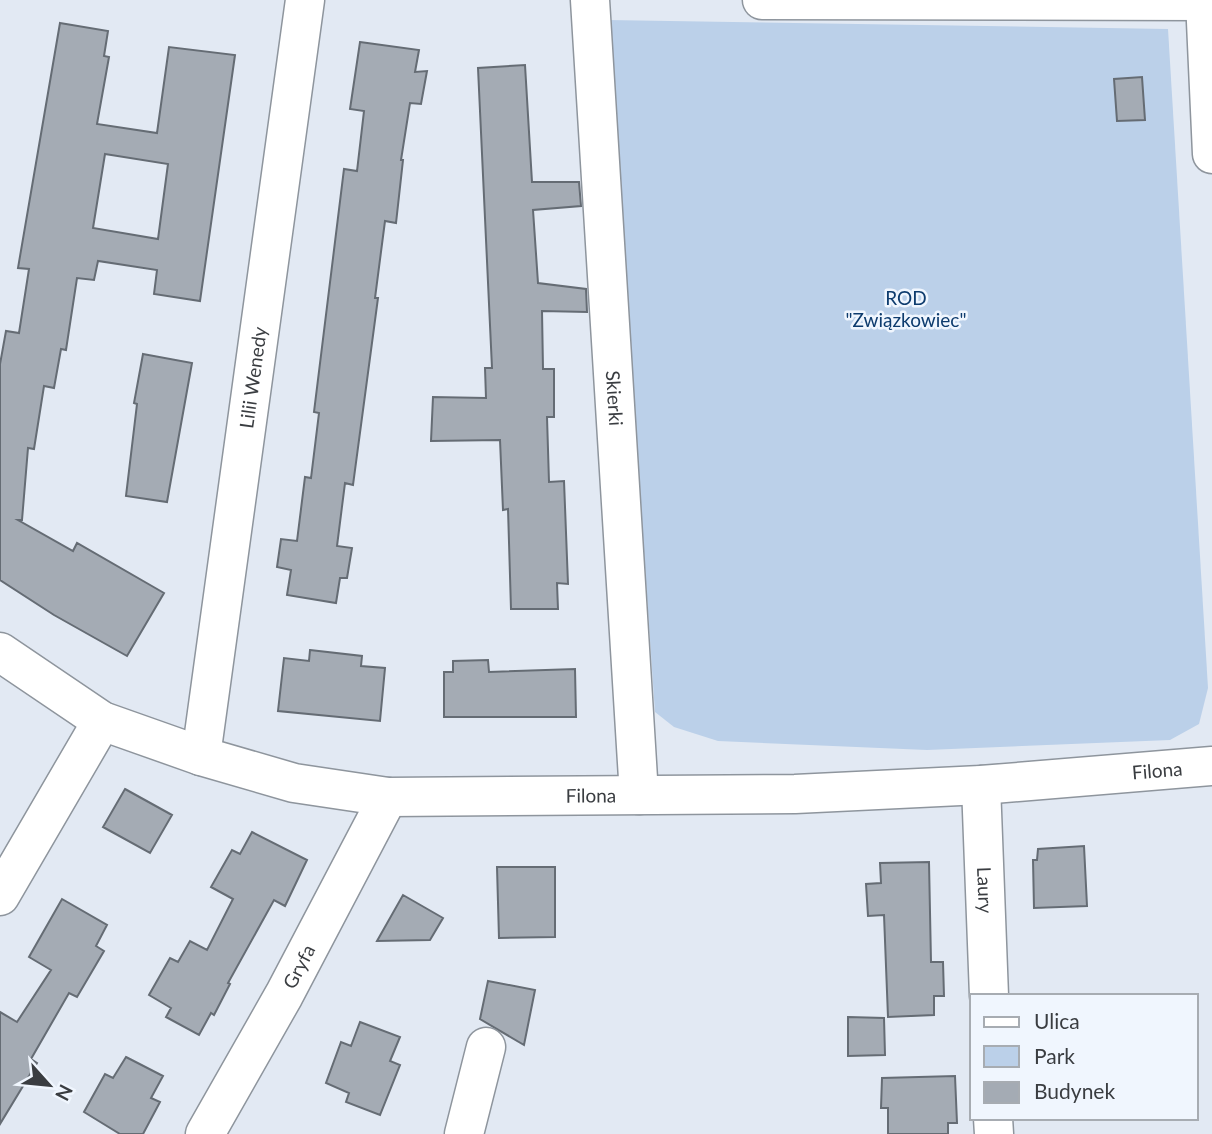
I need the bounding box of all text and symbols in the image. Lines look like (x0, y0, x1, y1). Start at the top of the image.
park label: ROD "Związkowiec" (846, 286, 966, 331)
street label: Lilii Wenedy (234, 325, 271, 430)
street label: Skierki (602, 370, 628, 427)
street label: Filona (1131, 756, 1183, 784)
street label: Filona (566, 783, 616, 807)
street label: Laury (973, 866, 998, 914)
street label: Gryfa (277, 940, 319, 992)
legend (970, 994, 1198, 1120)
text: Ulica (1034, 1008, 1080, 1033)
text: Park (1034, 1043, 1075, 1068)
north arrow (14, 1050, 84, 1120)
text: Budynek (1034, 1078, 1115, 1103)
text: N (51, 1081, 78, 1105)

